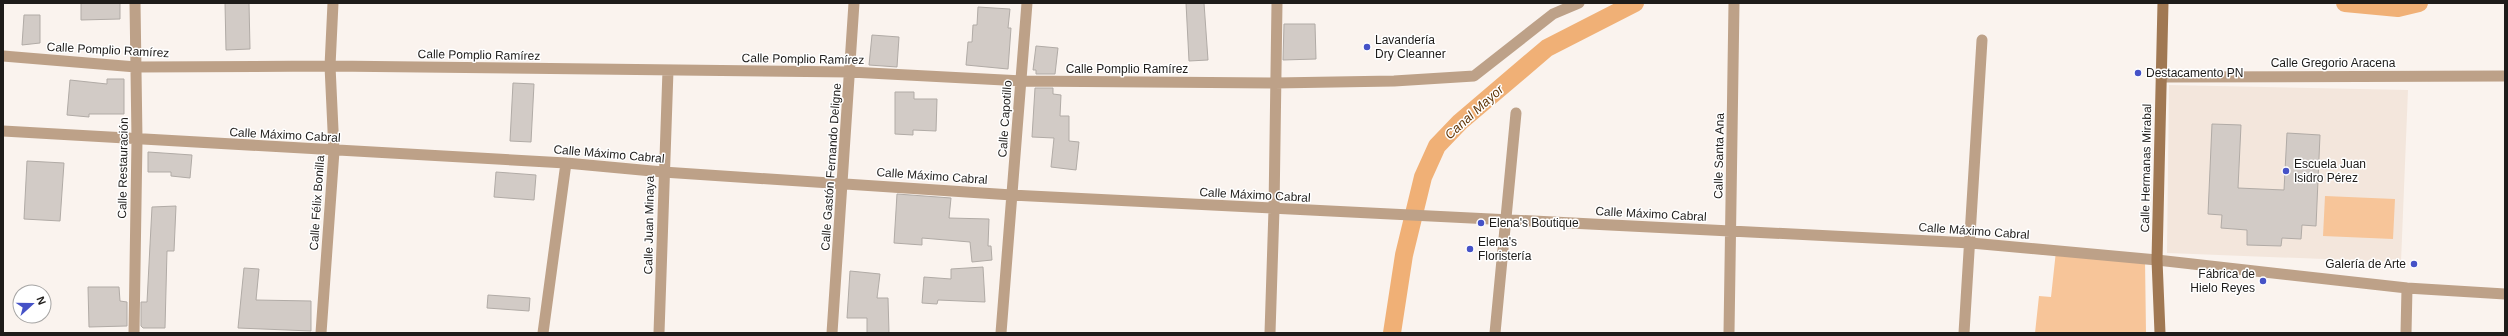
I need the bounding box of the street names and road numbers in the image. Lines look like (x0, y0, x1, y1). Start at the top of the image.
street label: Calle Pomplio Ramírez (46, 40, 170, 60)
street label: Calle Pomplio Ramírez (418, 47, 540, 63)
street label: Calle Pomplio Ramírez (742, 51, 864, 67)
street label: Calle Gregorio Aracena (2271, 56, 2396, 70)
street label: Calle Pomplio Ramírez (1066, 62, 1188, 76)
street label: Calle Capotillo (995, 80, 1015, 158)
street label: Calle Gastón Fernando Deligne (818, 82, 844, 251)
street label: Calle Hermanas Mirabal (2138, 104, 2154, 232)
street label: Calle Santa Ana (1711, 113, 1727, 199)
street label: Calle Restauración (115, 117, 131, 219)
street label: Calle Máximo Cabral (229, 125, 341, 145)
street label: Calle Máximo Cabral (553, 142, 665, 166)
street label: Calle Félix Bonilla (307, 155, 327, 251)
street label: Calle Máximo Cabral (876, 165, 988, 187)
street label: Calle Juan Minaya (641, 175, 657, 274)
street label: Calle Máximo Cabral (1199, 185, 1311, 205)
street label: Calle Máximo Cabral (1595, 204, 1707, 224)
street label: Calle Máximo Cabral (1918, 220, 2030, 242)

